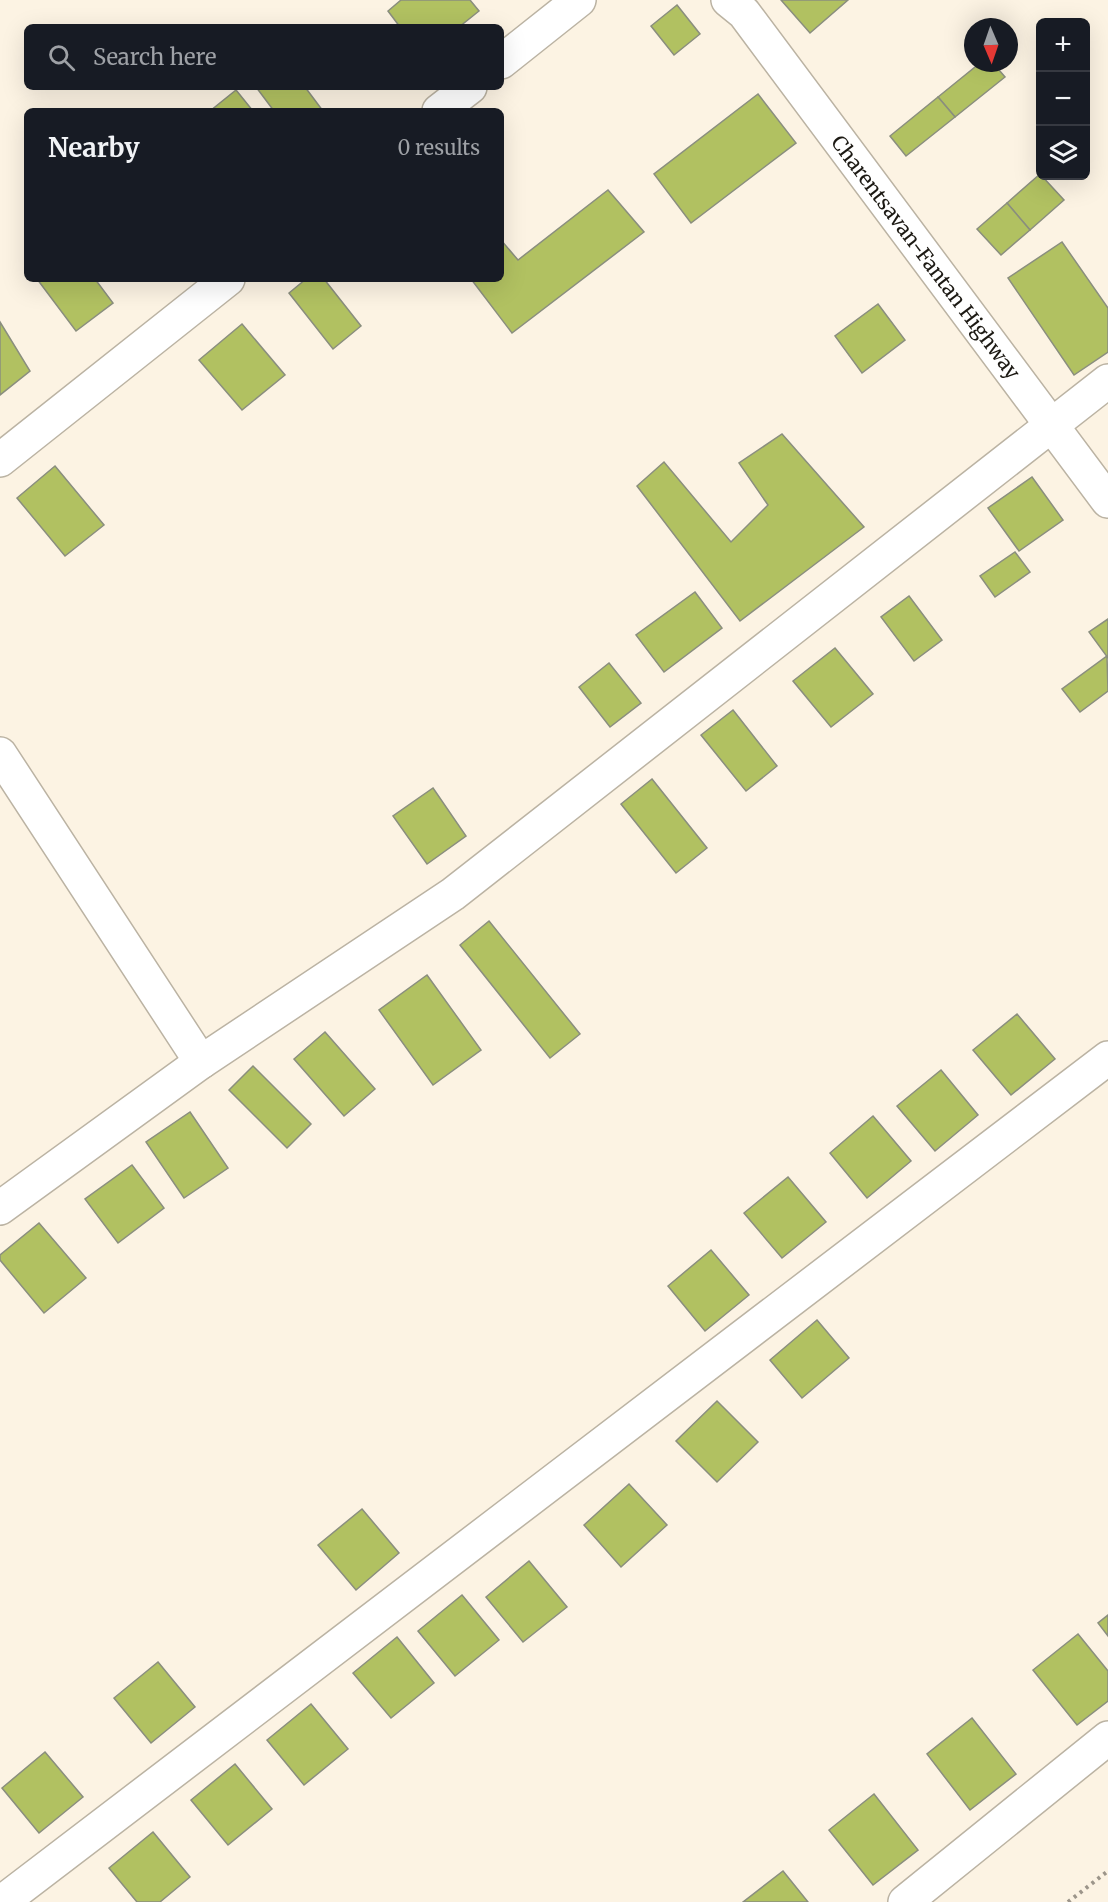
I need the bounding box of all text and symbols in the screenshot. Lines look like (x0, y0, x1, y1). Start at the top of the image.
north arrow (964, 18, 1018, 72)
map controls (1036, 18, 1090, 180)
button: + (1036, 18, 1090, 72)
search box (24, 24, 504, 90)
icon: search (45, 41, 78, 74)
text: Search here (93, 43, 216, 71)
button: − (1036, 72, 1090, 126)
button: layers (1036, 126, 1090, 180)
street label: Charentsavan-Fantan Highway (826, 130, 1026, 384)
text: Nearby (48, 131, 140, 164)
text: 0 results (397, 135, 480, 160)

